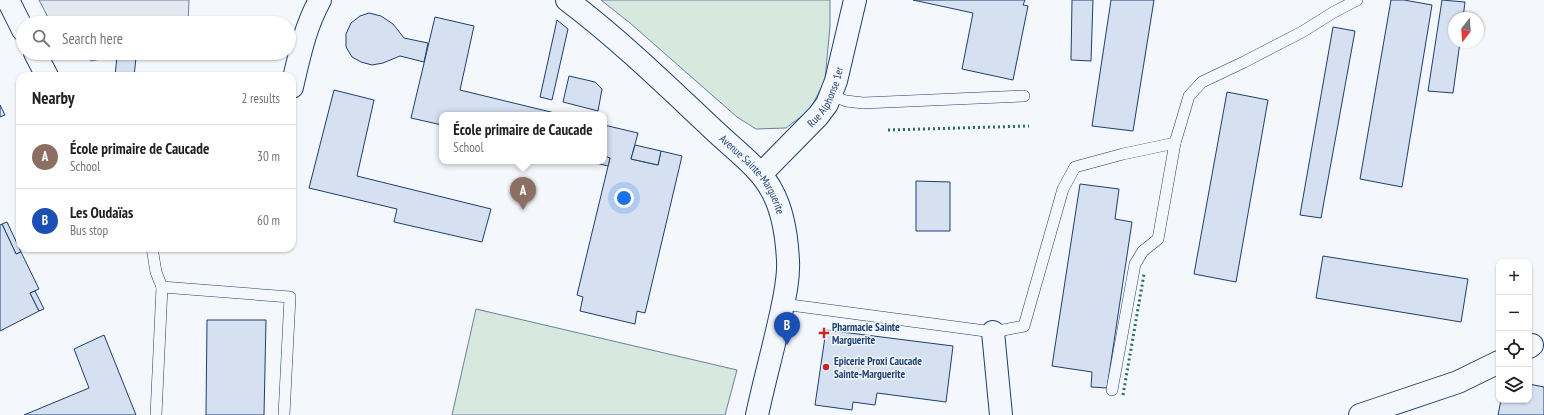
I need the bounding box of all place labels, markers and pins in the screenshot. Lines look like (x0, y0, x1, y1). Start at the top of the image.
pin: A (510, 177, 536, 210)
pin: B (774, 312, 800, 345)
place label: Pharmacie Sainte Marguerite (832, 320, 900, 347)
marker: Pharmacie Sainte Marguerite (819, 328, 829, 338)
place label: Epicerie Proxi Caucade Sainte-Marguerite (834, 354, 922, 381)
marker: Epicerie Proxi Caucade Sainte-Marguerite (821, 362, 831, 372)

